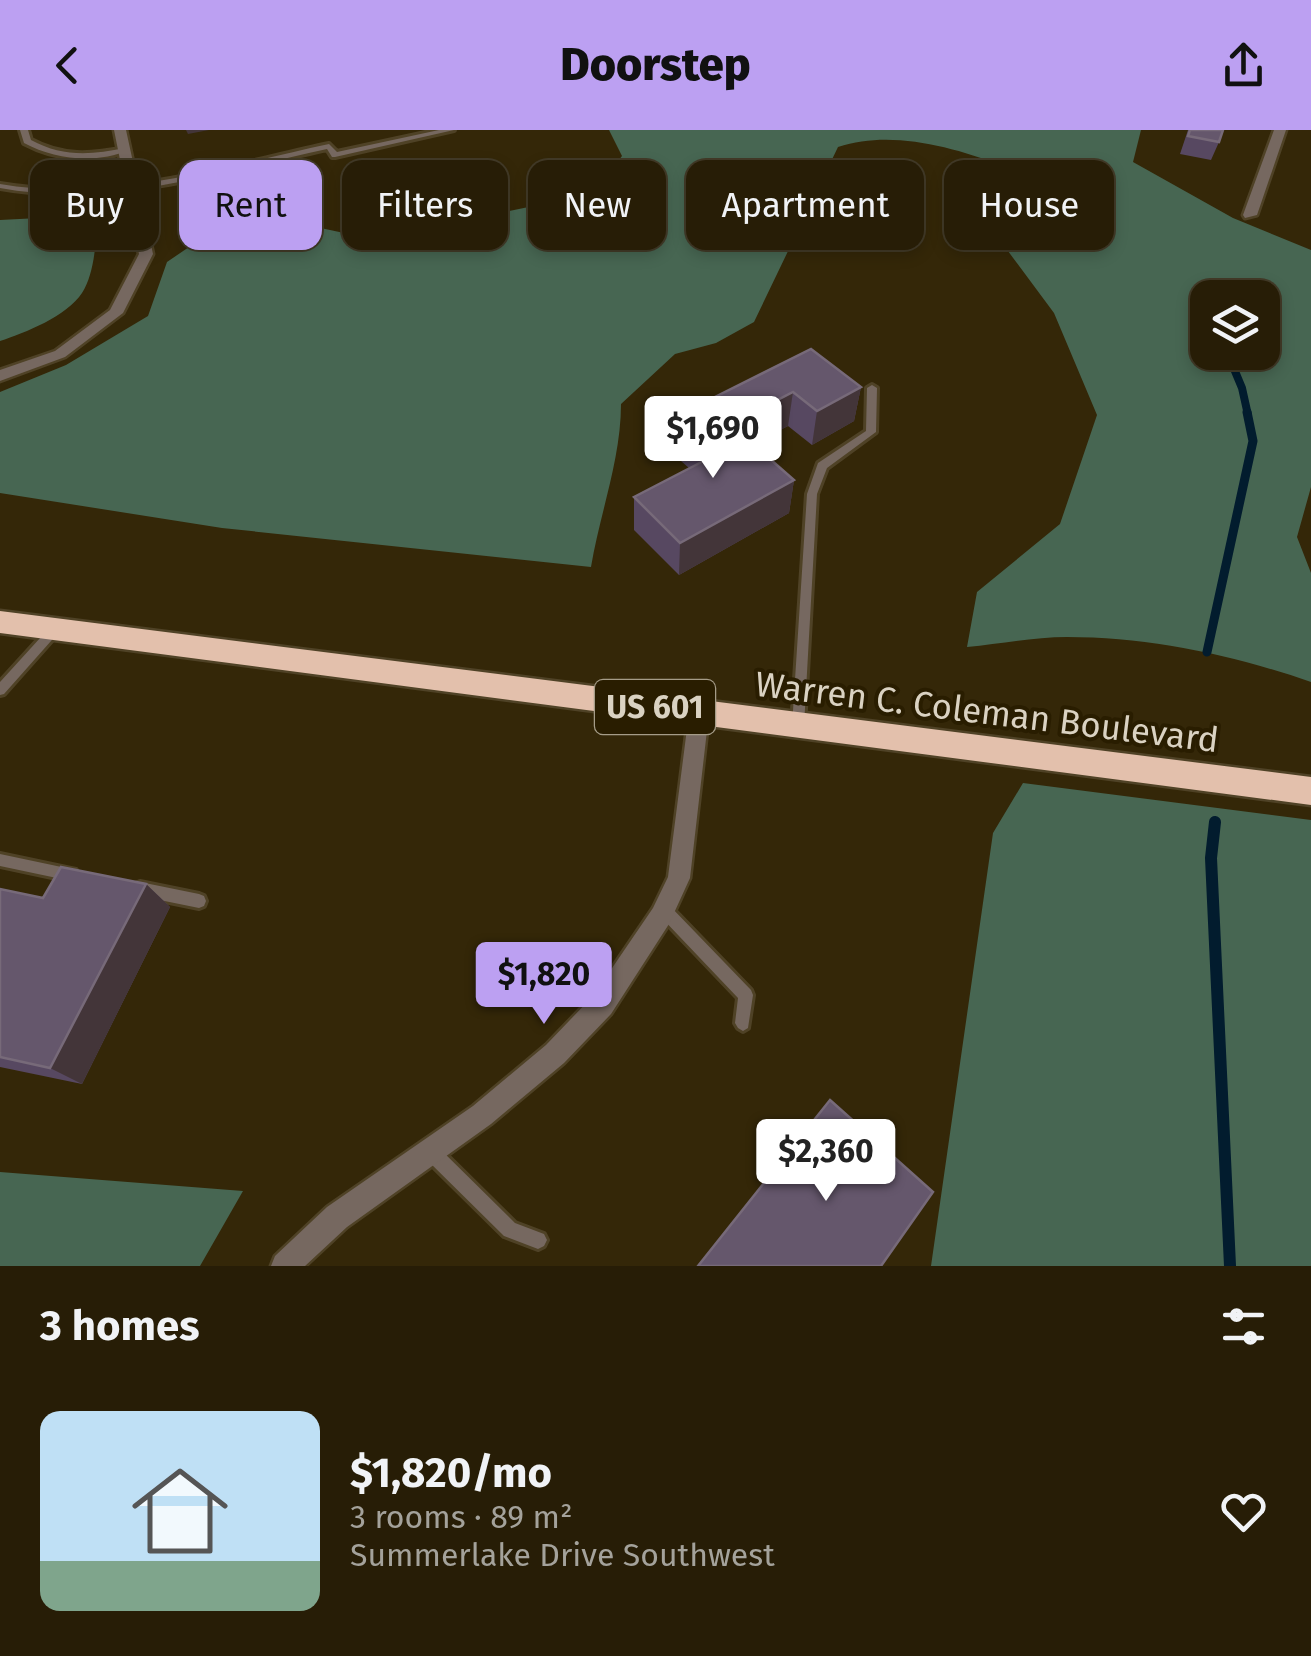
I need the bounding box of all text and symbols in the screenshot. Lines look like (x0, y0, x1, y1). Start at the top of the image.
icon: back (40, 38, 95, 93)
text: Doorstep (560, 38, 751, 92)
icon: share (1216, 38, 1271, 93)
chip: Buy (30, 160, 159, 250)
chip: Rent (179, 160, 322, 250)
chip: Filters (342, 160, 508, 250)
chip: New (528, 160, 666, 250)
chip: Apartment (686, 160, 924, 250)
chip: House (944, 160, 1114, 250)
map controls (1190, 280, 1280, 370)
button: layers (1190, 280, 1280, 370)
pin: $1,690 (632, 396, 794, 481)
text: $1,690 (667, 409, 759, 447)
street label: Warren C. Coleman Boulevard (753, 663, 1221, 761)
road number: US 601 (595, 680, 715, 734)
pin: $1,820 (463, 942, 625, 1027)
text: $1,820 (498, 955, 590, 993)
pin: $2,360 (745, 1119, 907, 1204)
text: $2,360 (778, 1132, 874, 1170)
icon: filters (1216, 1299, 1271, 1354)
text: 3 homes (40, 1301, 200, 1351)
text: $1,820/mo (350, 1448, 552, 1498)
icon: home (120, 1451, 240, 1571)
icon: heart (1216, 1484, 1271, 1539)
text: 3 rooms · 89 m² (350, 1498, 573, 1536)
text: Summerlake Drive Southwest (350, 1536, 775, 1574)

